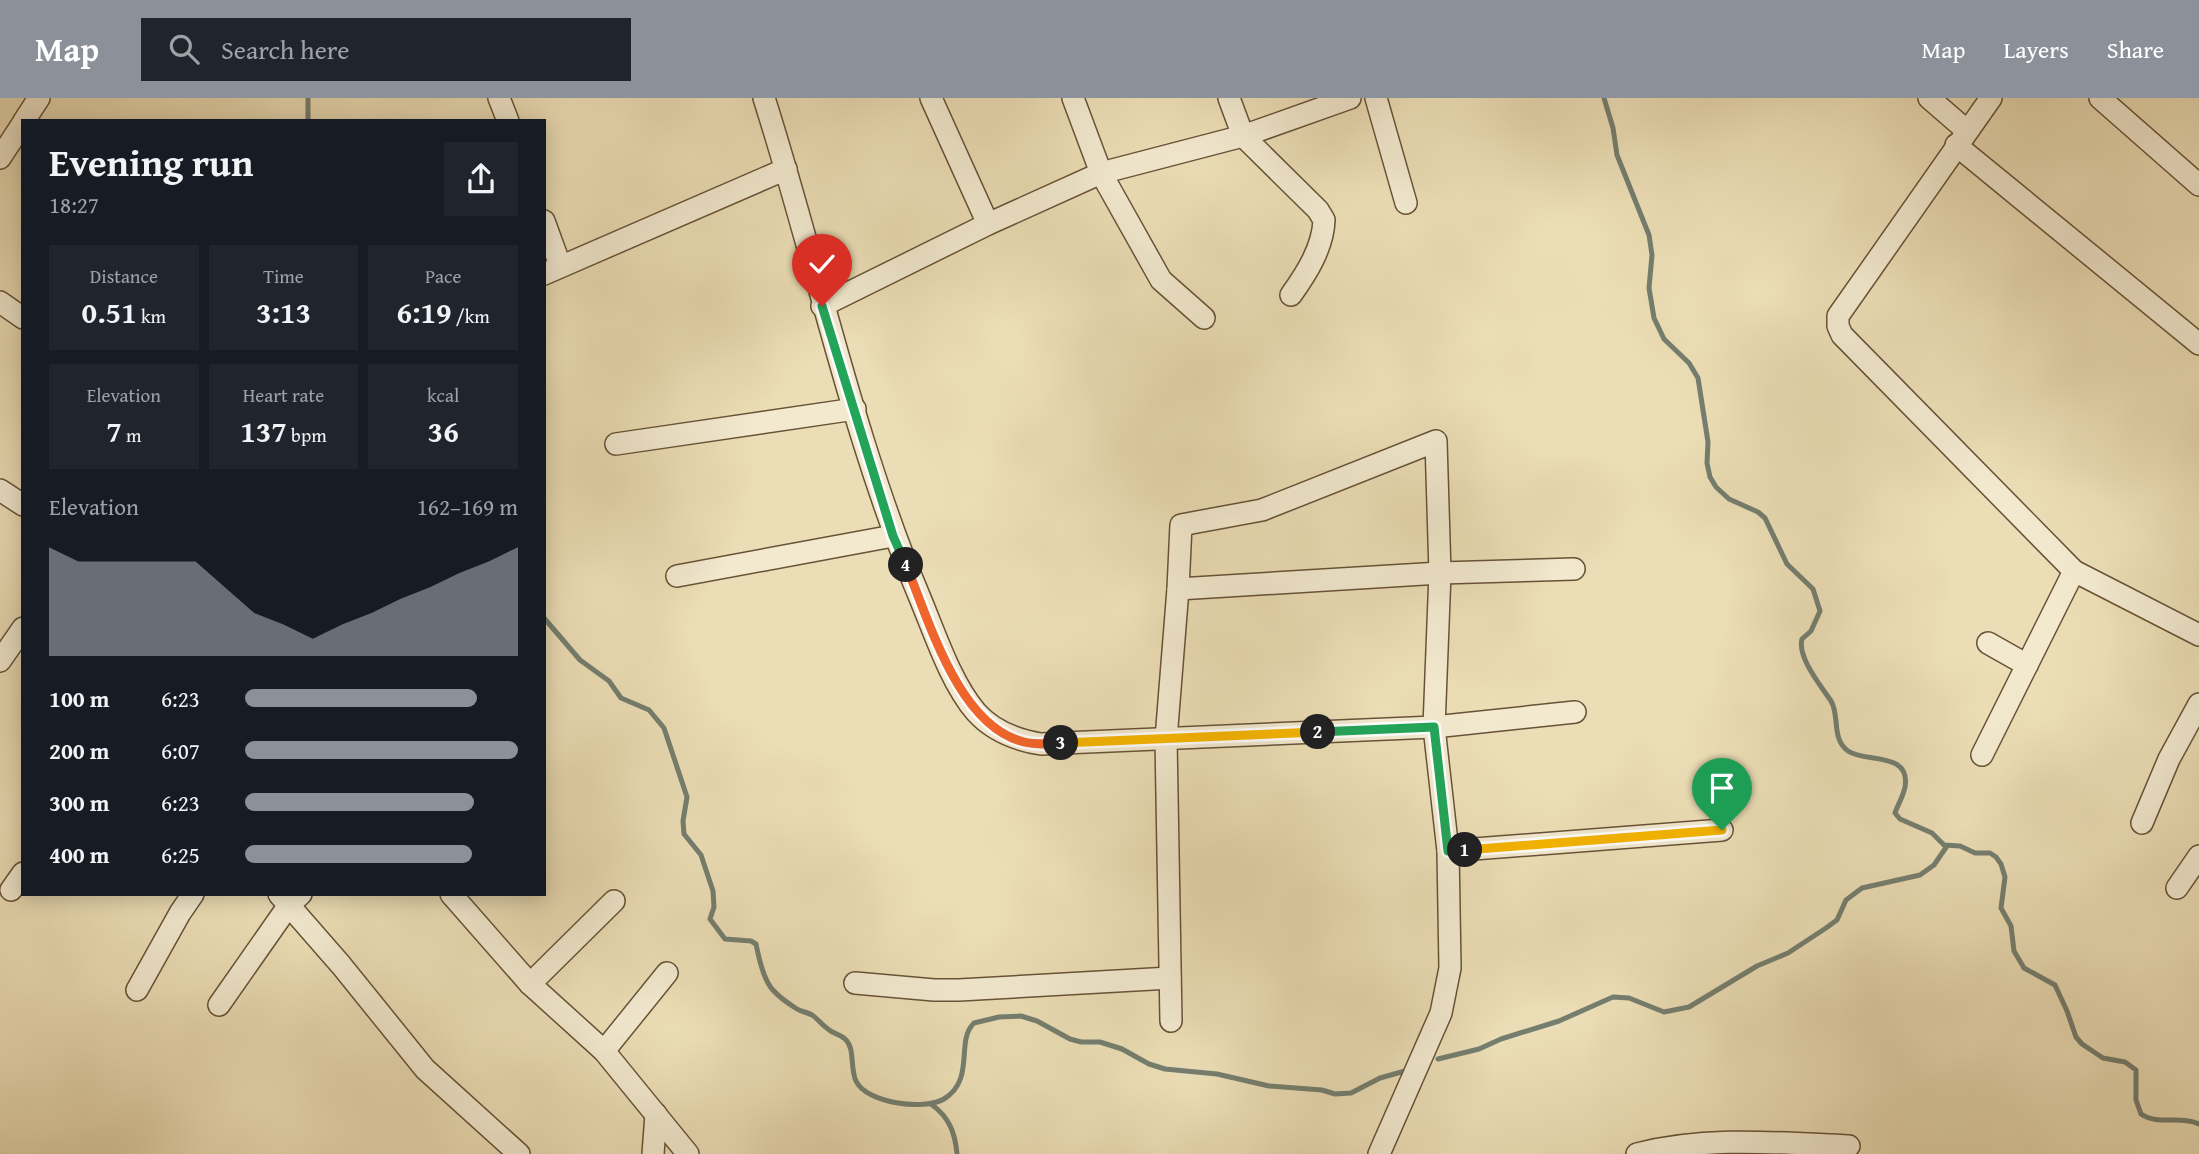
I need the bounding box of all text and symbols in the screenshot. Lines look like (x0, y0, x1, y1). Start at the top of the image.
search box (141, 18, 631, 81)
text: Map (35, 25, 99, 73)
icon: search (165, 30, 203, 68)
text: Search here (221, 30, 349, 69)
text: Map (1922, 32, 1965, 67)
text: Layers (2003, 32, 2069, 67)
text: Share (2107, 32, 2164, 67)
text: Evening run (49, 134, 253, 190)
button: share (444, 142, 518, 216)
text: 18:27 (49, 188, 99, 221)
pin (792, 234, 852, 306)
icon: check (803, 245, 841, 283)
text: Distance (90, 262, 158, 290)
text: Time (263, 262, 304, 290)
text: Pace (425, 262, 461, 290)
text: 0.51 (82, 290, 137, 334)
text: 3:13 (256, 290, 311, 334)
text: 6:19 (396, 290, 452, 334)
text: km (137, 302, 166, 330)
text: /km (452, 302, 490, 330)
text: Elevation (87, 381, 161, 409)
text: Heart rate (243, 381, 324, 409)
text: kcal (427, 381, 459, 409)
text: 7 (106, 409, 122, 453)
text: 137 (240, 409, 287, 453)
text: 36 (428, 409, 459, 453)
text: m (122, 421, 141, 449)
text: bpm (287, 421, 327, 449)
text: Elevation (49, 490, 139, 523)
text: 162–169 m (417, 490, 518, 523)
pin: 4 (888, 547, 923, 582)
text: 4 (901, 550, 910, 578)
text: 100 m (49, 682, 110, 715)
text: 6:23 (161, 682, 200, 715)
pin: 2 (1300, 714, 1336, 750)
text: 2 (1313, 717, 1322, 745)
pin: 3 (1044, 726, 1078, 760)
text: 3 (1056, 728, 1065, 756)
text: 200 m (49, 734, 110, 767)
text: 6:07 (161, 734, 200, 767)
pin (1692, 758, 1752, 830)
icon: arrive (1703, 769, 1741, 807)
text: 300 m (49, 786, 110, 819)
text: 6:23 (161, 786, 200, 819)
pin: 1 (1448, 832, 1482, 868)
text: 1 (1460, 835, 1469, 863)
text: 400 m (49, 838, 110, 871)
text: 6:25 (161, 838, 200, 871)

